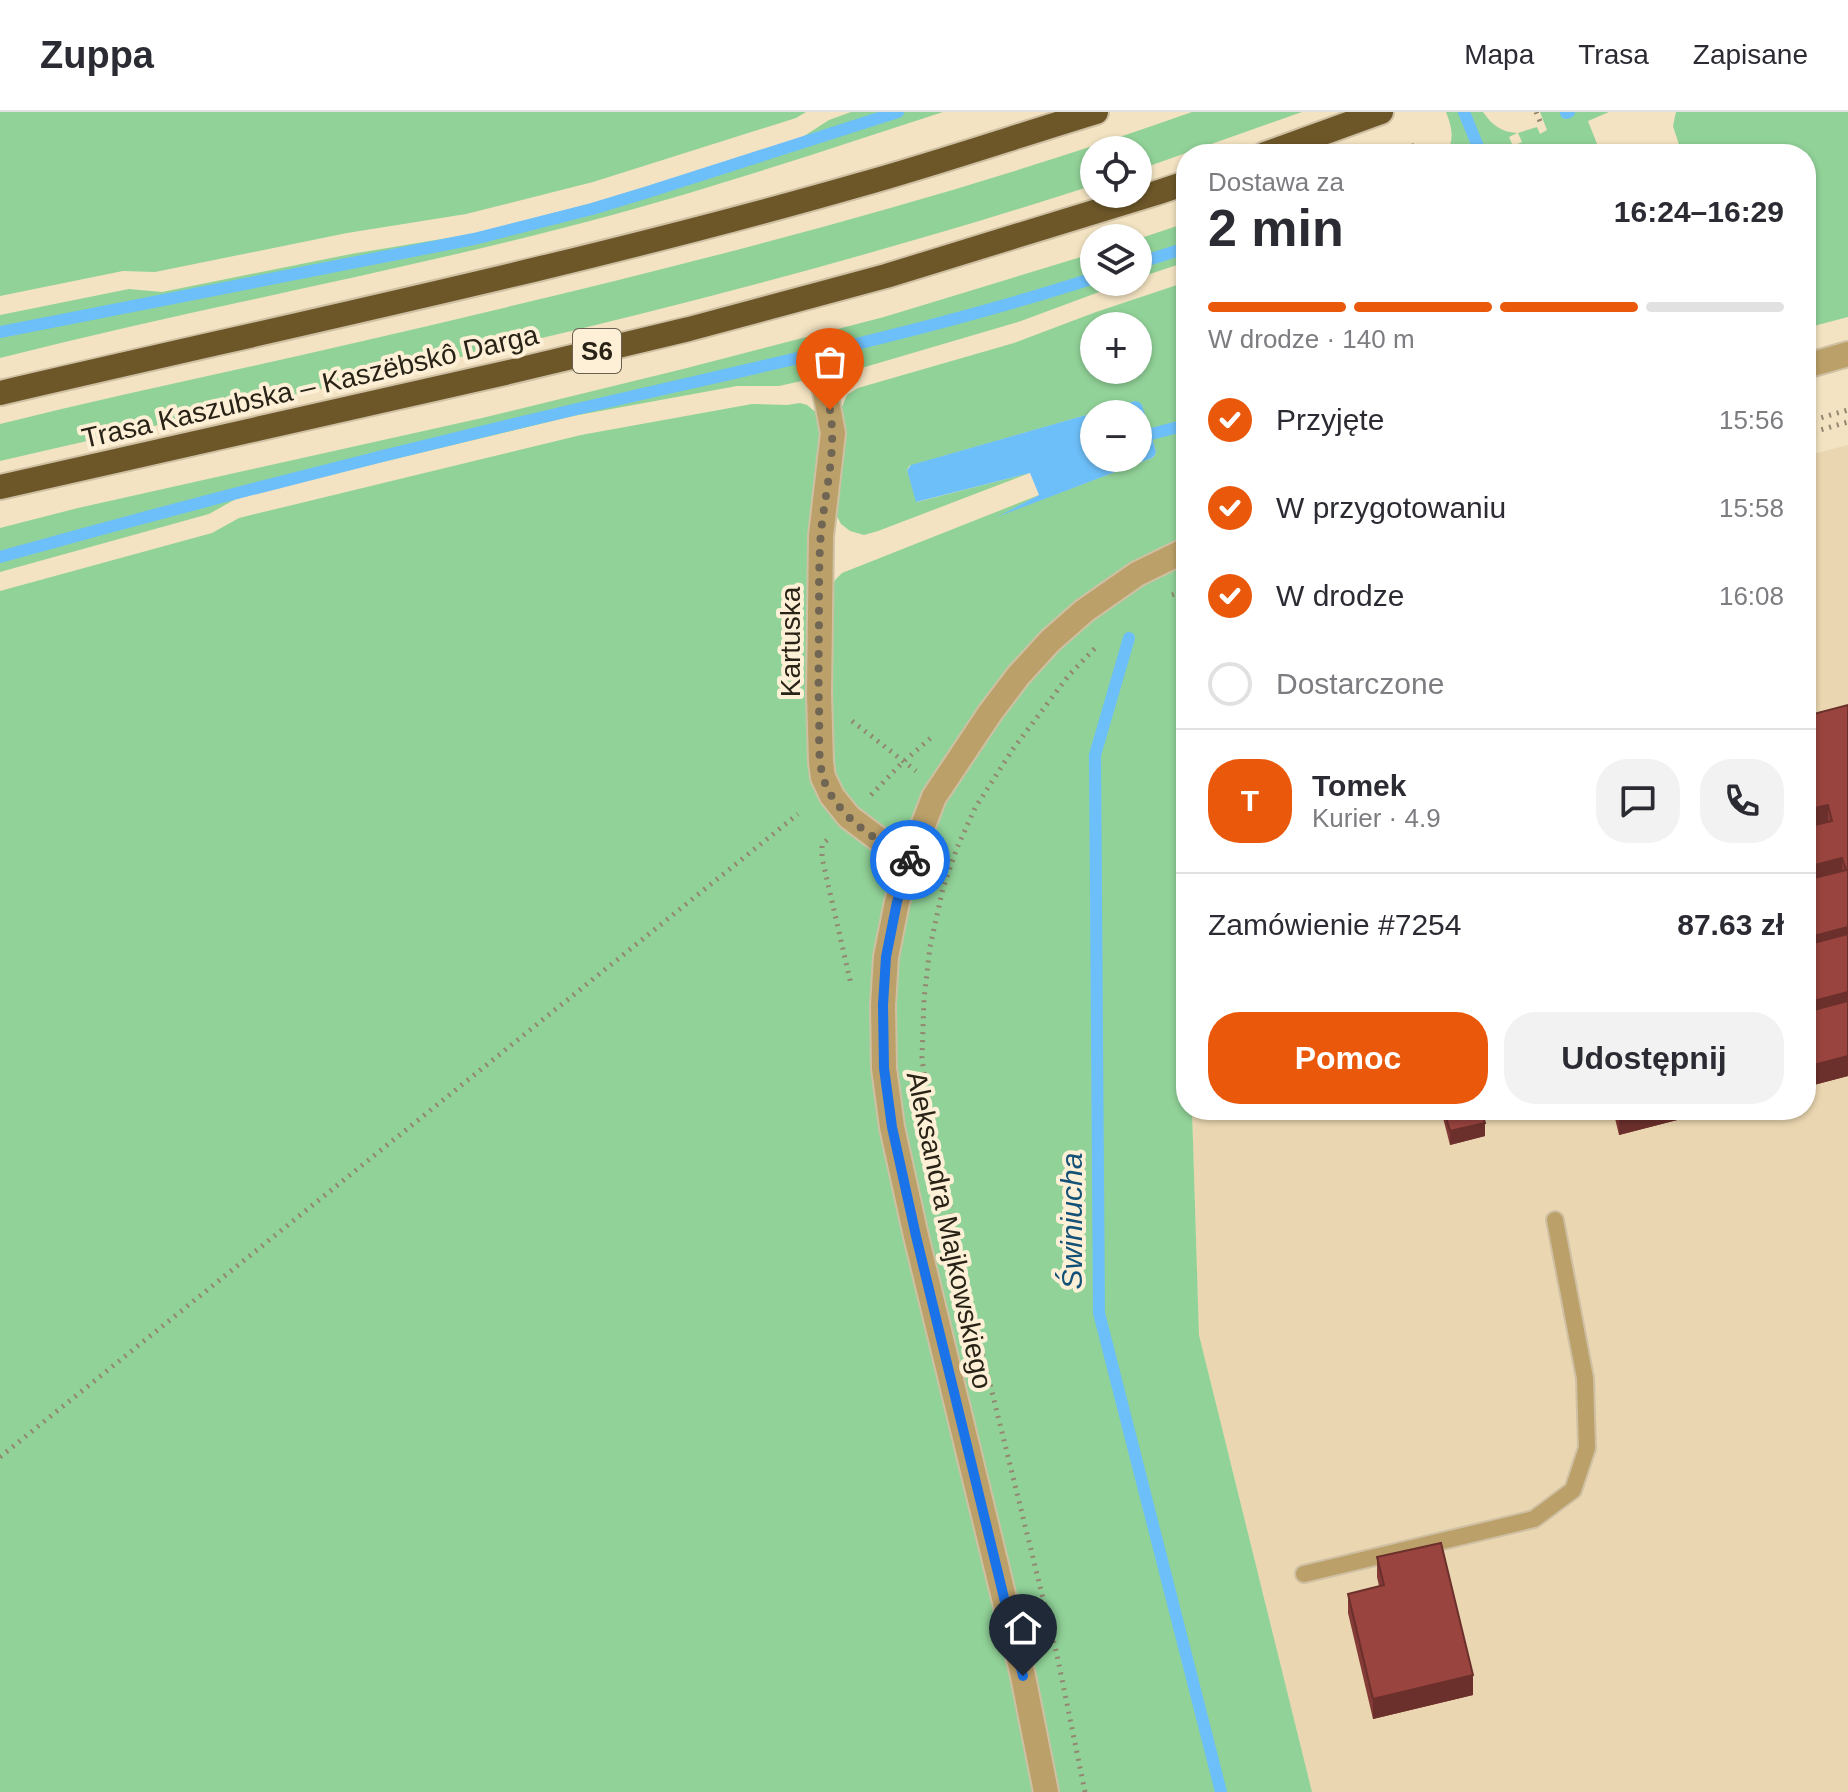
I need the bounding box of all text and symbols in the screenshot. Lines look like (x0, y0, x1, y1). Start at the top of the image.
text: Zuppa (40, 34, 154, 76)
text: Mapa (1464, 39, 1534, 70)
text: Trasa (1578, 39, 1649, 70)
text: Zapisane (1693, 39, 1808, 70)
map controls (1080, 136, 1152, 472)
button: locate (1080, 136, 1152, 208)
text: Dostawa za (1208, 167, 1344, 197)
text: 16:24–16:29 (1614, 195, 1784, 228)
text: 2 min (1208, 199, 1344, 257)
button: layers (1080, 224, 1152, 296)
button: + (1080, 312, 1152, 384)
street label: Trasa Kaszubska – Kaszëbskô Darga (79, 319, 542, 454)
text: W drodze · 140 m (1208, 324, 1415, 354)
pin (796, 328, 864, 410)
road number: S6 (573, 329, 621, 373)
icon: bag (808, 340, 852, 384)
icon: check (1208, 398, 1252, 442)
button: − (1080, 400, 1152, 472)
text: Przyjęte (1276, 403, 1384, 436)
text: 15:56 (1719, 405, 1784, 435)
icon: check (1208, 486, 1252, 530)
text: W przygotowaniu (1276, 491, 1506, 524)
text: 15:58 (1719, 493, 1784, 523)
icon: check (1208, 574, 1252, 618)
text: W drodze (1276, 579, 1404, 612)
text: 16:08 (1719, 581, 1784, 611)
street label: Kartuska (775, 586, 806, 697)
text: Dostarczone (1276, 667, 1444, 700)
button: chat (1596, 759, 1680, 843)
button: phone (1700, 759, 1784, 843)
text: Tomek (1312, 769, 1406, 802)
text: T (1241, 784, 1259, 817)
text: Kurier · 4.9 (1312, 803, 1441, 833)
courier (870, 820, 950, 900)
icon: bike (888, 838, 932, 882)
text: Zamówienie #7254 (1208, 908, 1462, 941)
text: 87.63 zł (1677, 908, 1784, 941)
button: Pomoc (1208, 1012, 1488, 1104)
button: Udostępnij (1504, 1012, 1784, 1104)
street label: Aleksandra Majkowskiego (901, 1069, 998, 1392)
water label: Świniucha (1055, 1153, 1088, 1289)
pin (989, 1594, 1057, 1676)
icon: home (1001, 1606, 1045, 1650)

